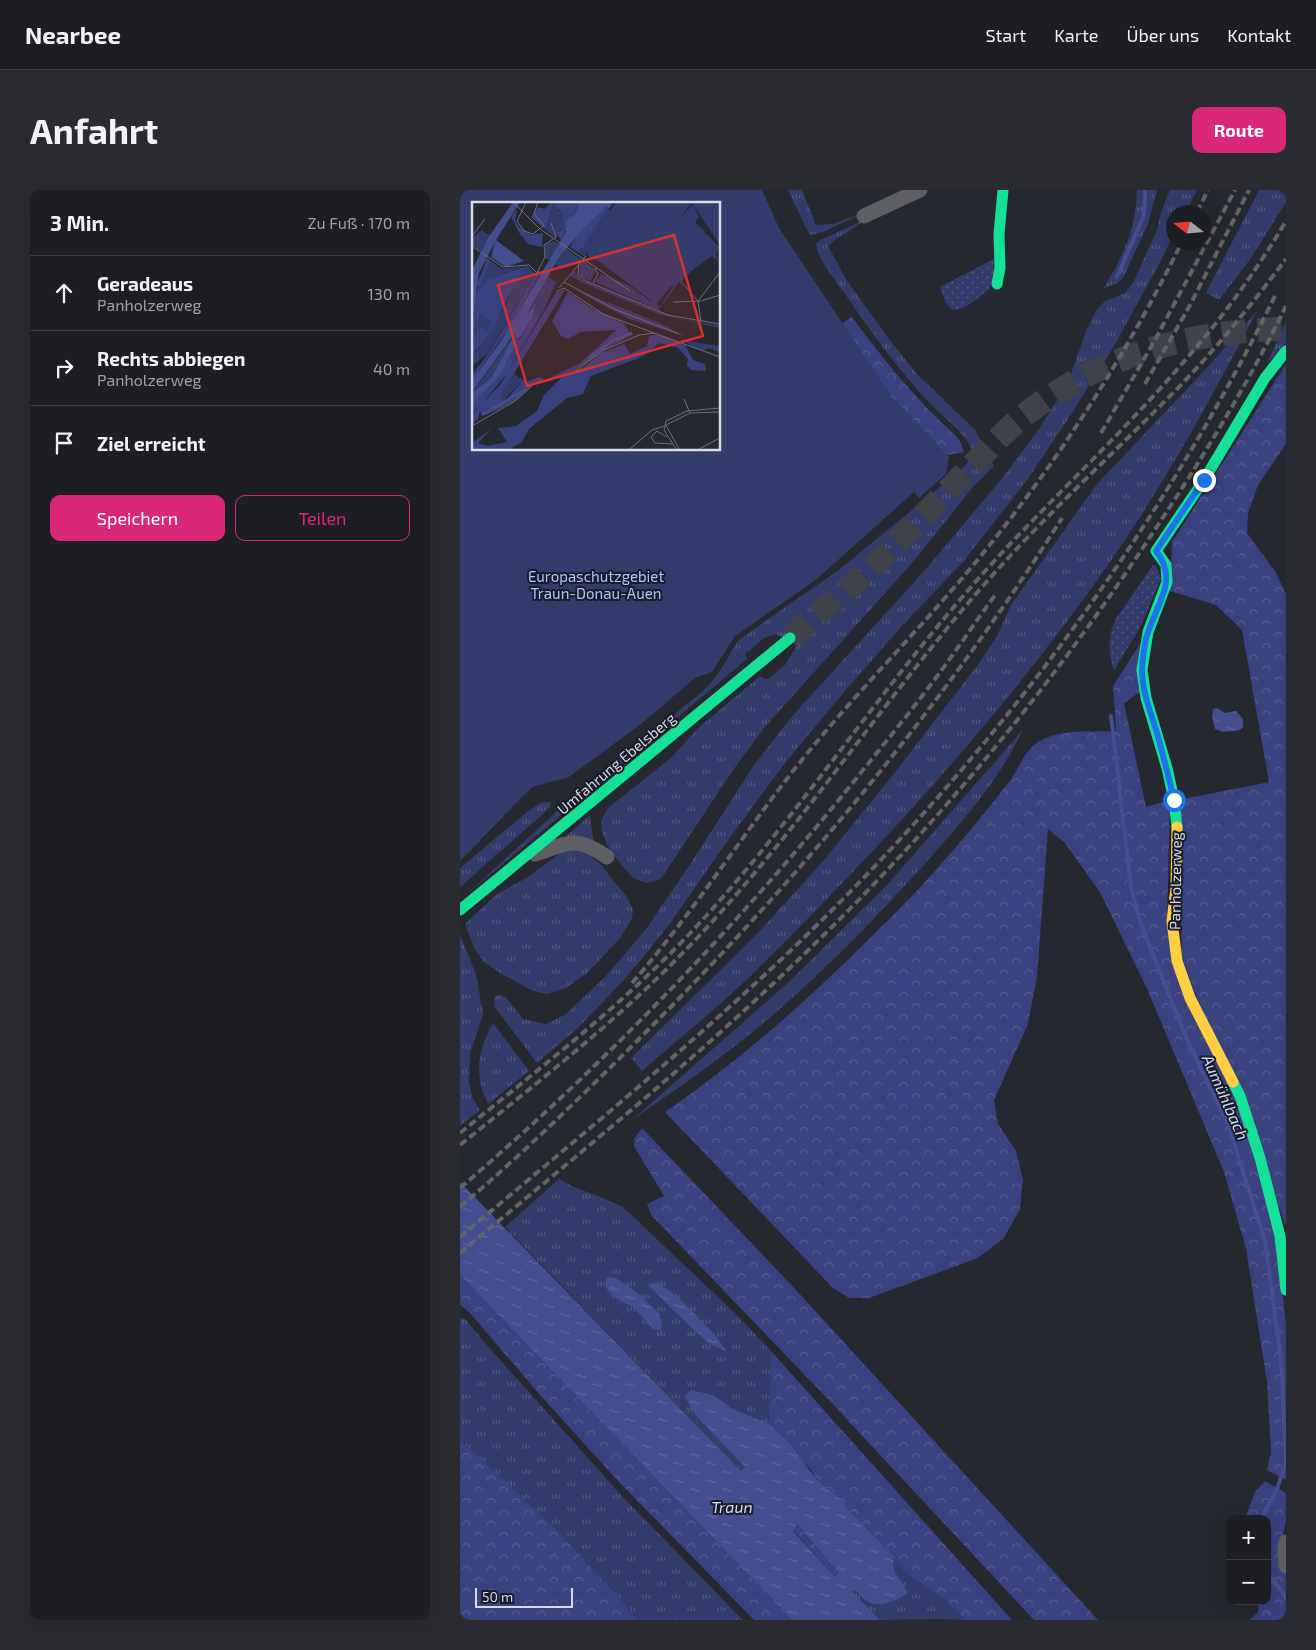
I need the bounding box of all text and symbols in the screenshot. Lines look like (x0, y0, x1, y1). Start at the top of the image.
text: Nearbee (25, 20, 121, 49)
text: Start (985, 24, 1026, 46)
text: Karte (1054, 24, 1099, 46)
text: Über uns (1127, 24, 1199, 46)
text: Kontakt (1227, 24, 1291, 46)
button: Route (1192, 107, 1286, 153)
text: Anfahrt (30, 109, 158, 151)
inset map (472, 202, 720, 450)
north arrow (1166, 205, 1211, 250)
text: 3 Min. (50, 210, 109, 235)
text: Zu Fuß · 170 m (308, 213, 410, 232)
text: Geradeaus (97, 272, 193, 295)
icon: ahead (50, 279, 78, 307)
text: 130 m (368, 284, 410, 303)
text: Panholzerweg (97, 295, 201, 314)
text: Rechts abbiegen (97, 347, 245, 370)
icon: right (50, 354, 78, 382)
text: 40 m (373, 359, 410, 378)
text: Panholzerweg (97, 370, 201, 389)
icon: arrive (50, 429, 78, 457)
text: Ziel erreicht (97, 432, 206, 455)
route end (1193, 469, 1216, 492)
button: Speichern (50, 495, 225, 541)
button: Teilen (235, 495, 410, 541)
park label: Europaschutzgebiet Traun-Donau-Auen (528, 567, 664, 602)
street label: Umfahrung Ebelsberg (553, 708, 679, 818)
route start (1163, 789, 1186, 812)
street label: Panholzerweg (1165, 831, 1185, 930)
water label: Aumühlbach (1198, 1051, 1253, 1143)
water label: Traun (711, 1497, 753, 1516)
map controls (1226, 1515, 1271, 1605)
button: + (1226, 1515, 1271, 1560)
button: − (1226, 1560, 1271, 1605)
scale bar (475, 1585, 572, 1608)
text: 50 m (482, 1588, 513, 1605)

